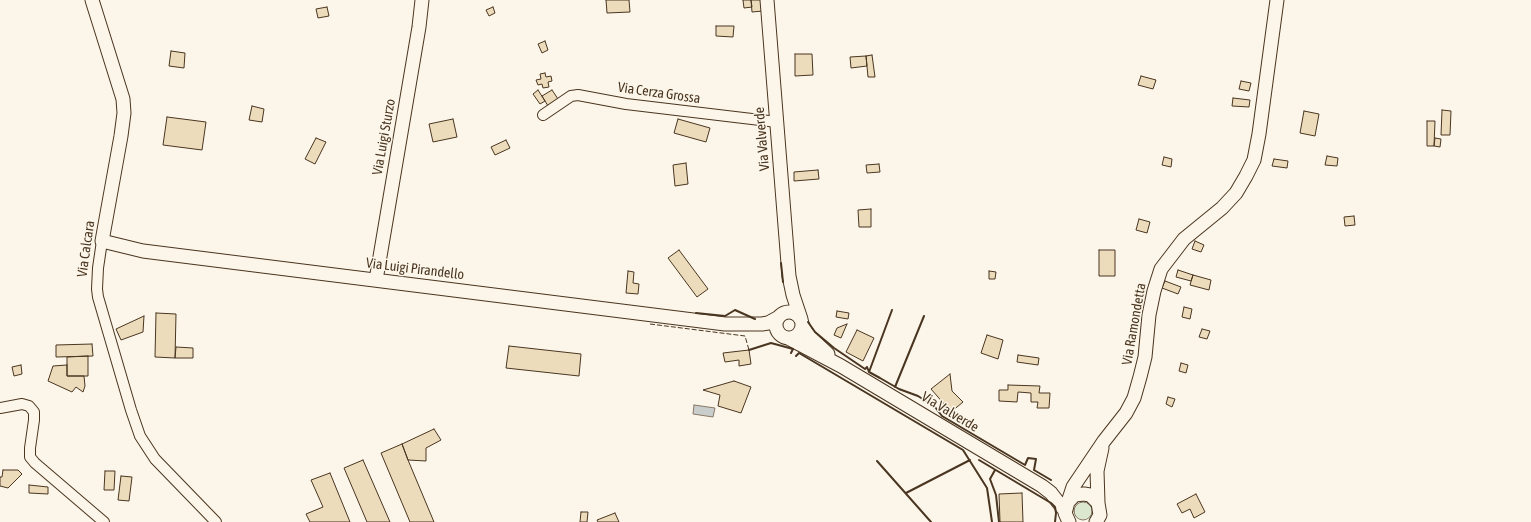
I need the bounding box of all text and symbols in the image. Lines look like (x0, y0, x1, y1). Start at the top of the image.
street label: Via Cerza Grossa (617, 79, 701, 107)
street label: Via Luigi Sturzo (369, 97, 399, 177)
street label: Via Valverde (751, 106, 773, 172)
street label: Via Calcara (74, 220, 98, 278)
street label: Via Luigi Pirandello (365, 255, 465, 283)
street label: Via Ramondetta (1119, 282, 1149, 366)
street label: Via Valverde (918, 388, 982, 436)

